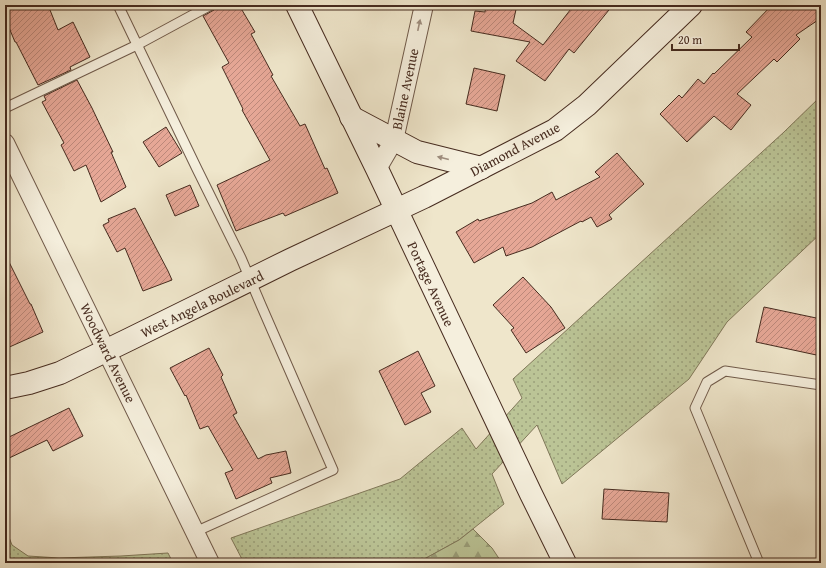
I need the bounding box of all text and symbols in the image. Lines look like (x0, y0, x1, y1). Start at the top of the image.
one-way arrow (417, 19, 423, 32)
scale bar (672, 26, 739, 52)
text: 20 m (678, 31, 702, 48)
street label: Blaine Avenue (387, 46, 423, 132)
street label: Diamond Avenue (467, 117, 564, 181)
one-way arrow (437, 155, 449, 161)
street label: Portage Avenue (403, 238, 460, 330)
street label: West Angela Boulevard (137, 265, 267, 342)
street label: Woodward Avenue (75, 300, 141, 407)

